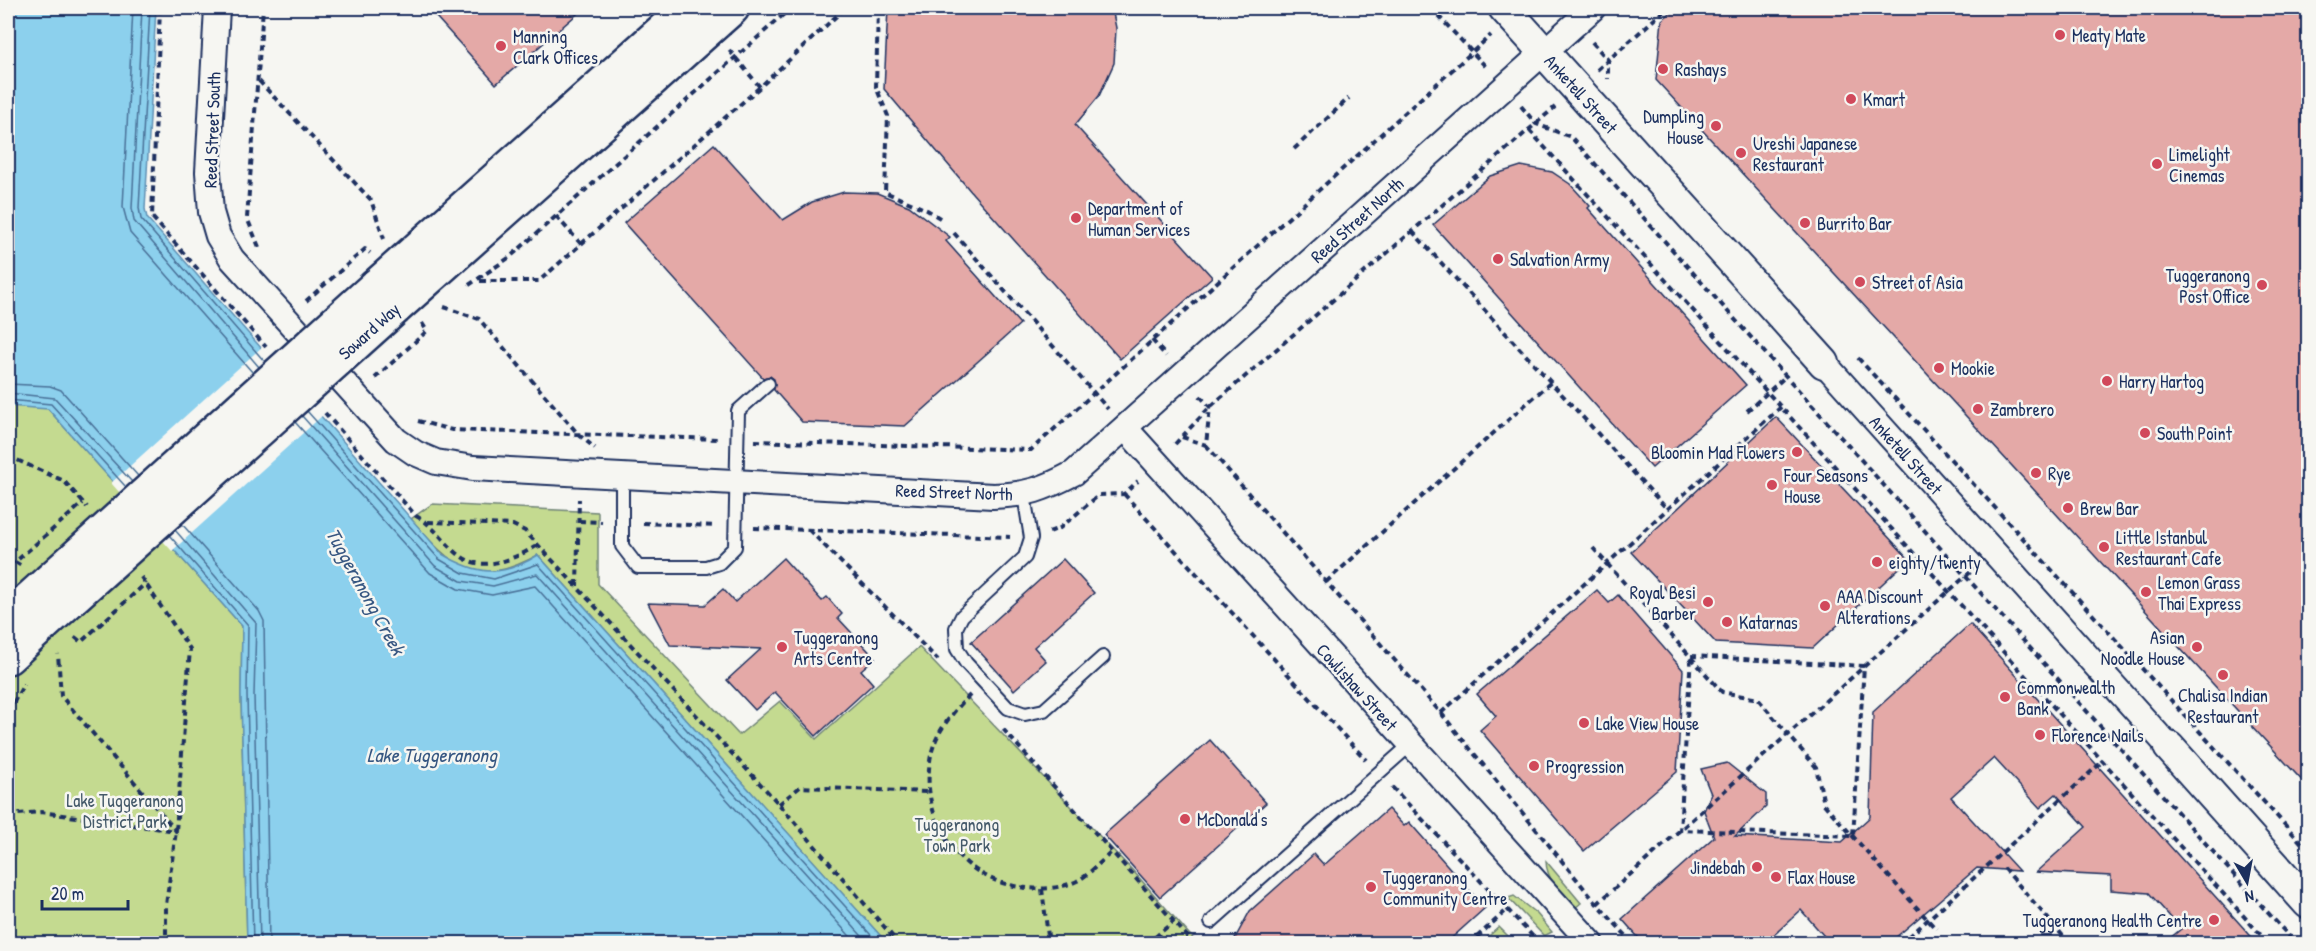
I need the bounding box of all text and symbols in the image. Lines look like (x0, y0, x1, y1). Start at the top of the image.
place label: Meaty Mate (2072, 23, 2146, 48)
place label: Manning Clark Offices (513, 24, 598, 70)
marker: Meaty Mate (2053, 28, 2067, 42)
marker: Manning Clark Offices (494, 39, 508, 53)
street label: Anketell Street (1539, 49, 1624, 140)
place label: Rashays (1675, 57, 1726, 82)
marker: Rashays (1656, 62, 1670, 76)
street label: Reed Street South (197, 71, 227, 188)
place label: Kmart (1863, 87, 1906, 112)
marker: Kmart (1844, 92, 1858, 106)
place label: Dumpling House (1643, 104, 1704, 150)
marker: Dumpling House (1709, 119, 1723, 133)
place label: Ureshi Japanese Restaurant (1753, 131, 1858, 177)
place label: Limelight Cinemas (2169, 142, 2231, 188)
marker: Ureshi Japanese Restaurant (1734, 146, 1748, 160)
marker: Limelight Cinemas (2150, 157, 2164, 171)
street label: Reed Street North (1305, 171, 1409, 269)
place label: Department of Human Services (1088, 196, 1190, 242)
marker: Department of Human Services (1069, 211, 1083, 225)
place label: Burrito Bar (1817, 211, 1892, 236)
marker: Burrito Bar (1798, 216, 1812, 230)
place label: Salvation Army (1510, 247, 1610, 272)
marker: Salvation Army (1491, 252, 1505, 266)
place label: Tuggeranong Post Office (2166, 263, 2250, 309)
place label: Street of Asia (1872, 270, 1963, 295)
marker: Street of Asia (1853, 275, 1867, 289)
marker: Tuggeranong Post Office (2255, 278, 2269, 292)
street label: Soward Way (333, 296, 405, 365)
place label: Mookie (1951, 356, 1995, 381)
marker: Mookie (1932, 361, 1946, 375)
place label: Harry Hartog (2119, 369, 2204, 394)
marker: Harry Hartog (2100, 374, 2114, 388)
place label: Zambrero (1990, 397, 2054, 422)
marker: Zambrero (1971, 402, 1985, 416)
street label: Anketell Street (1864, 410, 1949, 501)
place label: South Point (2157, 421, 2233, 446)
marker: South Point (2138, 426, 2152, 440)
place label: Bloomin Mad Flowers (1651, 440, 1785, 465)
marker: Bloomin Mad Flowers (1790, 445, 1804, 459)
place label: Rye (2048, 461, 2071, 486)
place label: Four Seasons House (1783, 463, 1868, 509)
marker: Rye (2029, 466, 2043, 480)
street label: Reed Street North (895, 477, 1013, 507)
marker: Four Seasons House (1765, 478, 1779, 492)
place label: Brew Bar (2080, 496, 2139, 521)
marker: Brew Bar (2061, 501, 2075, 515)
water label: Tuggeranong Creek (319, 523, 413, 661)
place label: Little Istanbul Restaurant Cafe (2116, 525, 2222, 571)
marker: Little Istanbul Restaurant Cafe (2097, 540, 2111, 554)
place label: eighty/twenty (1889, 550, 1981, 575)
marker: eighty/twenty (1870, 555, 1884, 569)
place label: Lemon Grass Thai Express (2158, 570, 2241, 616)
place label: Royal Besi Barber (1630, 580, 1696, 626)
place label: AAA Discount Alterations (1837, 584, 1924, 630)
marker: Lemon Grass Thai Express (2139, 585, 2153, 599)
marker: Royal Besi Barber (1701, 595, 1715, 609)
marker: AAA Discount Alterations (1818, 599, 1832, 613)
place label: Katarnas (1739, 610, 1798, 635)
marker: Katarnas (1720, 615, 1734, 629)
place label: Tuggeranong Arts Centre (794, 625, 878, 671)
place label: Asian Noodle House (2101, 625, 2185, 671)
street label: Cowlishaw Street (1311, 638, 1404, 737)
marker: Tuggeranong Arts Centre (775, 640, 789, 654)
marker: Asian Noodle House (2190, 640, 2204, 654)
marker: Chalisa Indian Restaurant (2216, 668, 2230, 682)
place label: Commonwealth Bank (2017, 675, 2116, 721)
place label: Chalisa Indian Restaurant (2178, 683, 2268, 729)
marker: Commonwealth Bank (1998, 690, 2012, 704)
place label: Lake View House (1596, 711, 1699, 736)
marker: Lake View House (1577, 716, 1591, 730)
place label: Florence Nails (2051, 723, 2144, 748)
marker: Florence Nails (2033, 728, 2047, 742)
water label: Lake Tuggeranong (367, 741, 498, 769)
place label: Progression (1546, 754, 1624, 779)
marker: Progression (1527, 759, 1541, 773)
park label: Lake Tuggeranong District Park (67, 788, 183, 834)
place label: McDonald's (1197, 807, 1267, 832)
park label: Tuggeranong Town Park (915, 812, 999, 858)
marker: McDonald's (1178, 812, 1192, 826)
north arrow (2217, 852, 2277, 912)
place label: Jindebah (1690, 855, 1745, 880)
marker: Jindebah (1750, 860, 1764, 874)
place label: Tuggeranong Community Centre (1383, 865, 1507, 911)
place label: Flax House (1787, 865, 1856, 890)
marker: Flax House (1769, 870, 1783, 884)
scale bar (42, 873, 128, 911)
marker: Tuggeranong Community Centre (1364, 880, 1378, 894)
text: 20 m (51, 881, 84, 906)
text: N (2243, 885, 2256, 908)
place label: Tuggeranong Health Centre (2023, 908, 2202, 933)
marker: Tuggeranong Health Centre (2207, 913, 2221, 927)

